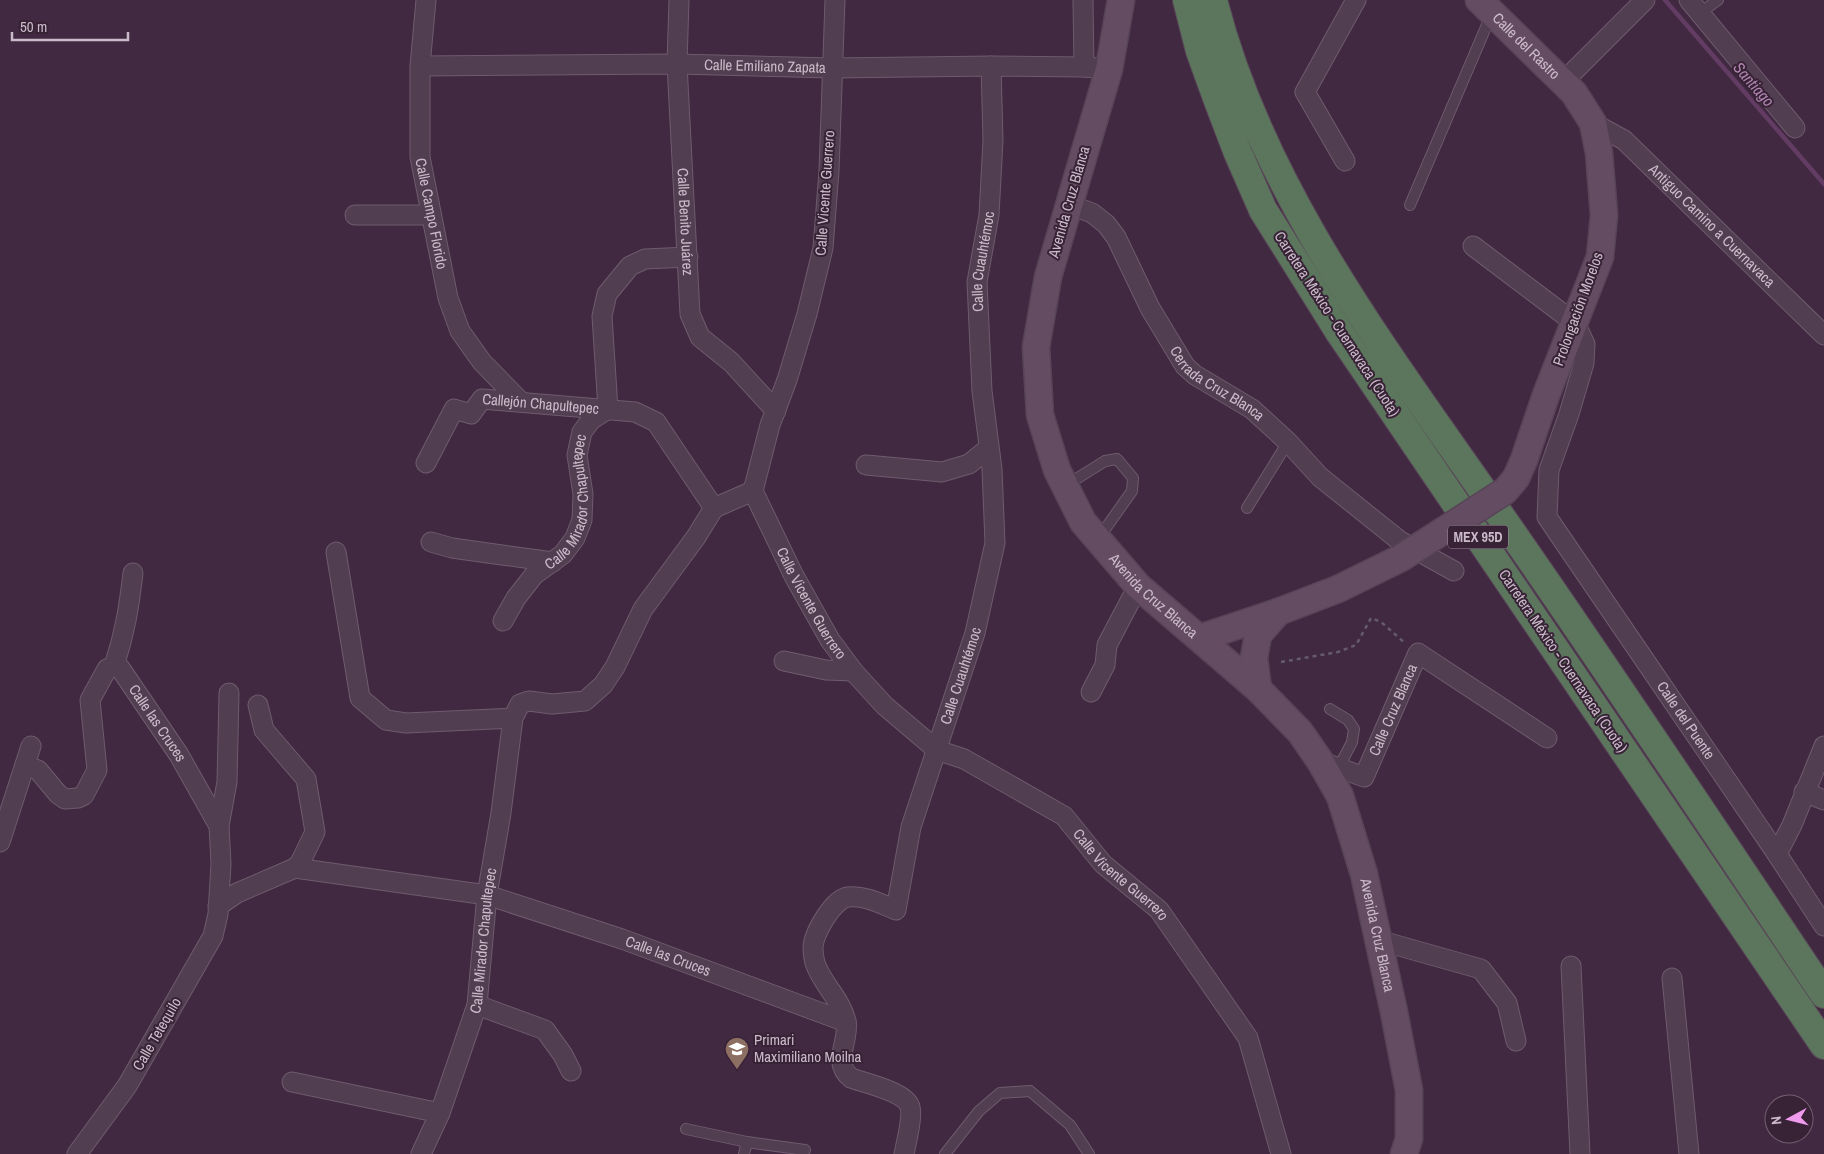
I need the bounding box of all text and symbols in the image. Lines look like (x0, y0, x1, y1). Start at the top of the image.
street label: Calle del Rastro (1488, 8, 1565, 84)
scale bar (12, 10, 129, 42)
text: 50 m (20, 16, 47, 37)
street label: Calle Emiliano Zapata (704, 54, 826, 78)
water label: Santiago (1728, 57, 1780, 111)
street label: Calle Vicente Guerrero (810, 129, 839, 256)
street label: Avenida Cruz Blanca (1042, 143, 1095, 261)
street label: Calle Campo Florido (410, 156, 453, 271)
street label: Antiguo Camino a Cuernavaca (1644, 158, 1780, 292)
street label: Calle Benito Juárez (672, 168, 699, 276)
street label: Calle Cuauhtémoc (966, 211, 999, 312)
street label: Carretera México - Cuernavaca (Cuota) (1270, 227, 1405, 420)
street label: Prolongación Morelos (1547, 249, 1608, 369)
street label: Cerrada Cruz Blanca (1165, 342, 1269, 426)
street label: Callejón Chapultepec (482, 388, 600, 419)
street label: Calle Mirador Chapultepec (540, 432, 593, 574)
road number: MEX 95D (1448, 526, 1508, 548)
street label: Calle Vicente Guerrero (772, 544, 852, 663)
street label: Avenida Cruz Blanca (1104, 548, 1203, 643)
street label: Carretera México - Cuernavaca (Cuota) (1494, 565, 1633, 756)
street label: Calle Cuauhtémoc (935, 625, 986, 727)
street label: Calle Cruz Blanca (1363, 660, 1422, 759)
street label: Calle del Puente (1652, 677, 1720, 763)
street label: Calle las Cruces (124, 680, 192, 765)
street label: Calle Vicente Guerrero (1068, 824, 1174, 925)
street label: Calle Mirador Chapultepec (464, 866, 501, 1016)
street label: Avenida Cruz Blanca (1355, 875, 1400, 994)
street label: Calle las Cruces (623, 930, 714, 981)
street label: Calle Tetequilo (127, 993, 186, 1074)
place label: Primari Maximiliano Moilna (754, 1029, 861, 1067)
school or university icon: Primari Maximiliano Moilna (724, 1036, 750, 1070)
north arrow (1764, 1094, 1814, 1144)
text: N (1767, 1115, 1786, 1126)

